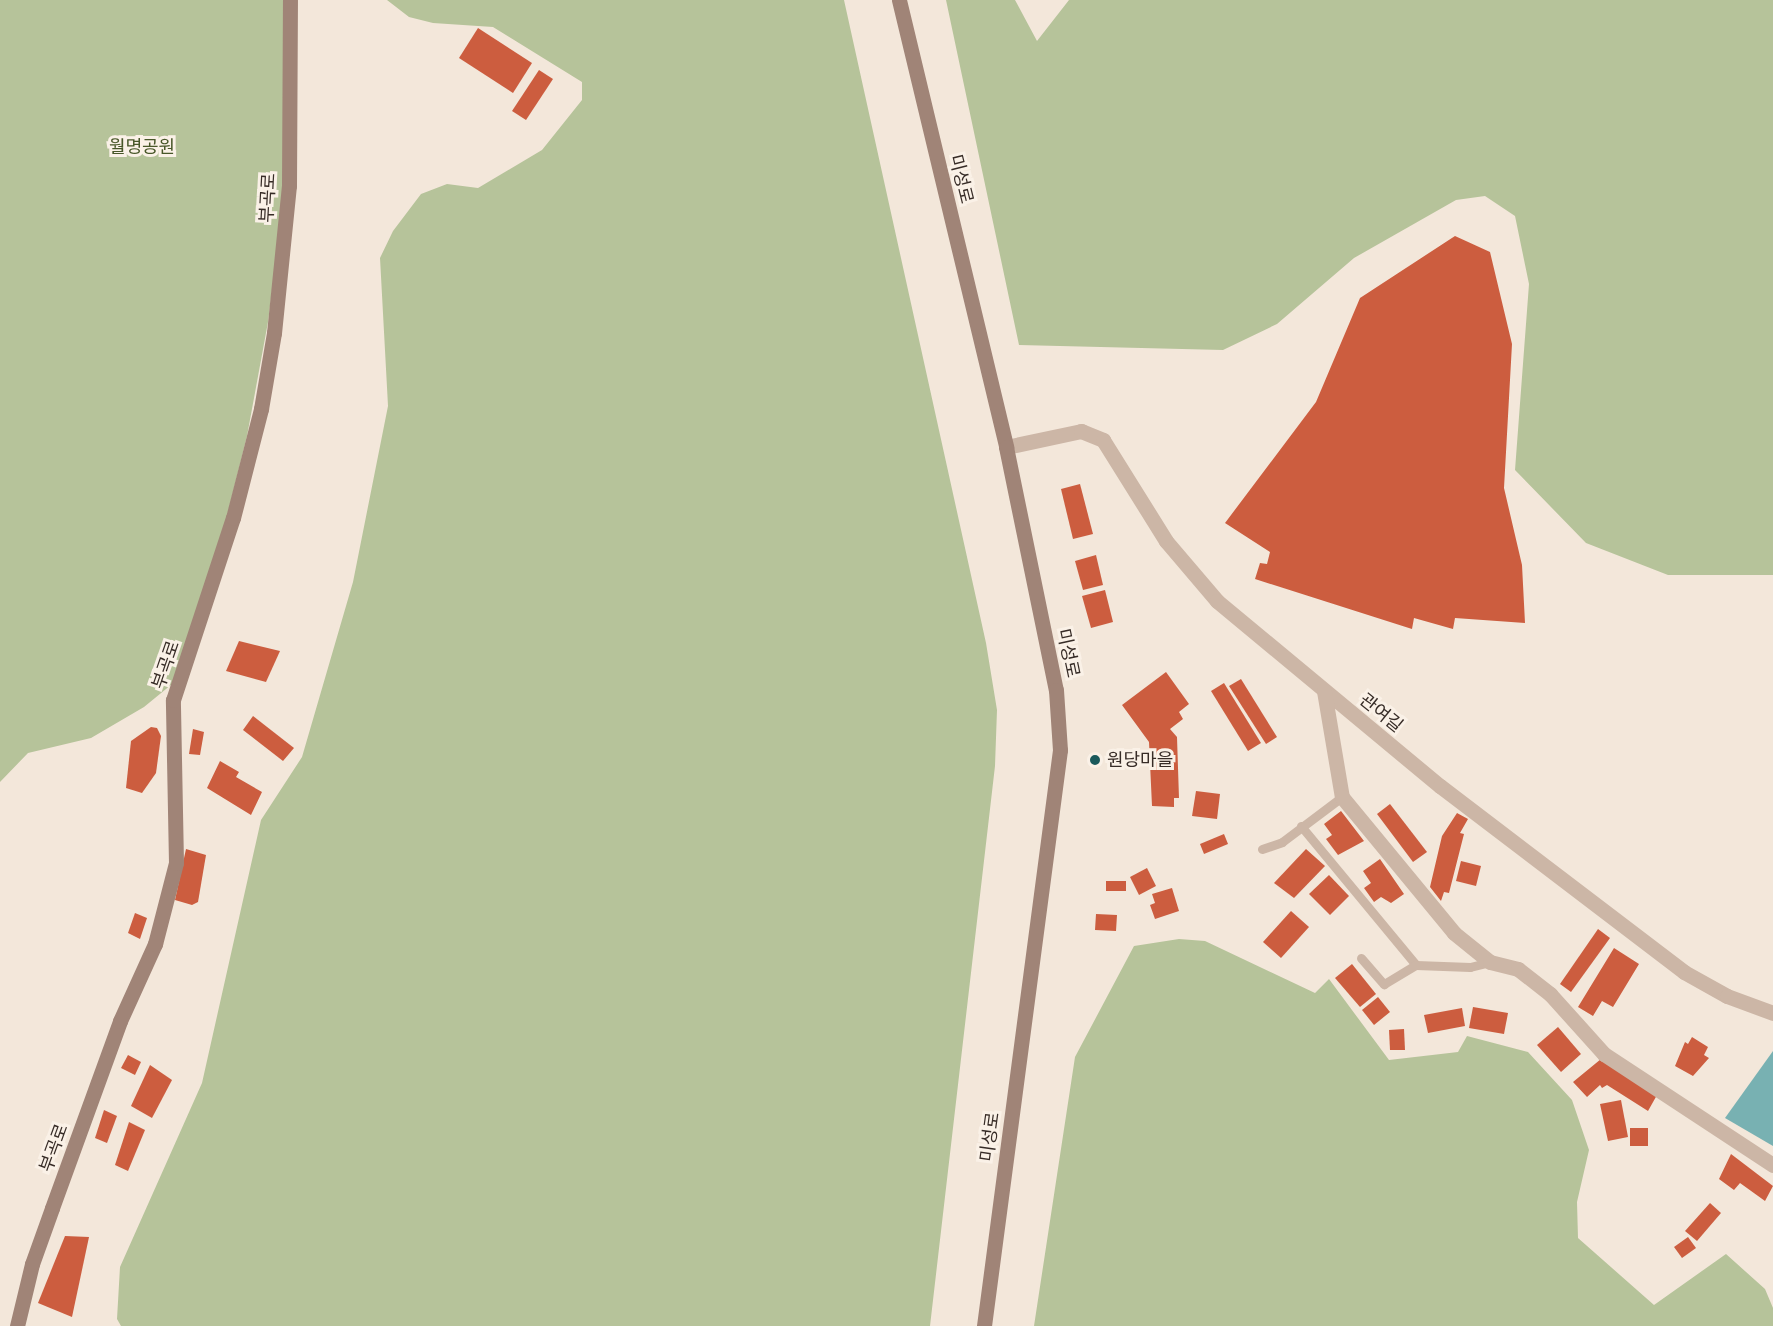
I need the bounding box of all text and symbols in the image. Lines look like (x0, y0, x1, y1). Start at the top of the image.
park label: 월명공원 (109, 136, 175, 158)
street label: 미성로 (945, 152, 977, 206)
street label: 부곡로 (256, 173, 280, 223)
street label: 미성로 (1052, 626, 1084, 680)
street label: 부곡로 (148, 638, 184, 692)
street label: 관여길 (1355, 689, 1407, 737)
place label: 원당마을 (1107, 749, 1173, 771)
marker: 원당마을 (1088, 753, 1102, 767)
street label: 미성로 (976, 1111, 1004, 1163)
street label: 부곡로 (35, 1121, 73, 1175)

